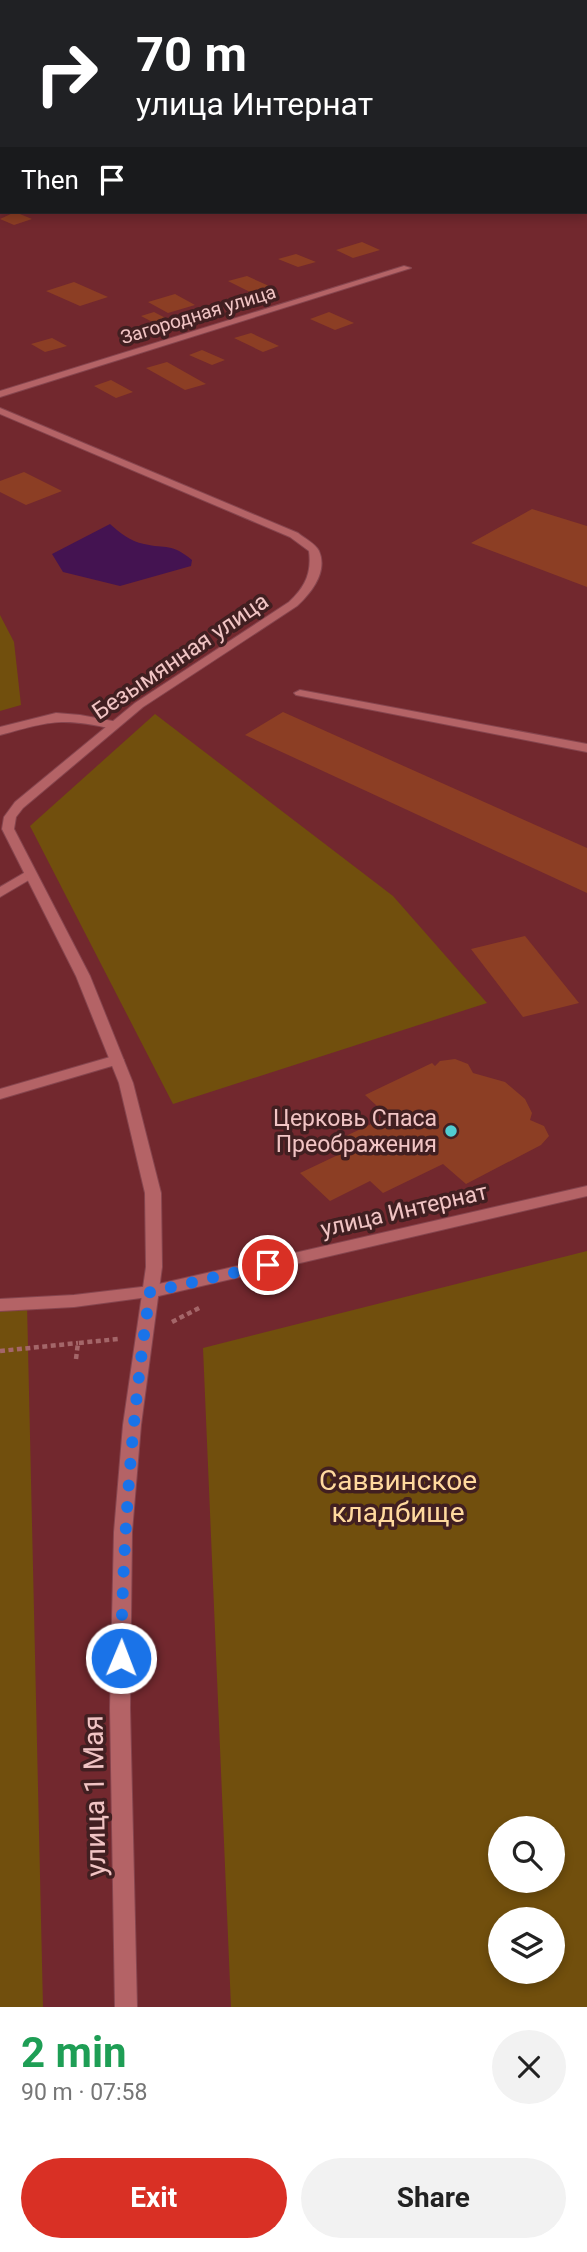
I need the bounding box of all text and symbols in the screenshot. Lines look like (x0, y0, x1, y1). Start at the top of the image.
text: 70 m (136, 26, 247, 83)
icon: right (21, 28, 112, 119)
text: улица Интернат (136, 85, 373, 123)
icon: arrive (93, 161, 131, 199)
text: Then (21, 165, 79, 195)
street label: Загородная улица (118, 280, 279, 349)
street label: Безымянная улица (87, 588, 273, 725)
place label: Церковь Спаса Преображения (273, 1105, 437, 1158)
marker: Церковь Спаса Преображения (443, 1123, 459, 1139)
street label: улица Интернат (318, 1178, 490, 1243)
pin (238, 1235, 298, 1295)
icon: arrive (249, 1246, 287, 1284)
park label: Саввинское кладбище (319, 1464, 477, 1529)
position arrow (84, 1621, 158, 1695)
street label: улица 1 Мая (77, 1715, 112, 1877)
map controls (488, 1816, 565, 1984)
button: search (488, 1816, 565, 1893)
button: layers (488, 1907, 565, 1984)
text: 2 min (21, 2028, 127, 2077)
button: close (492, 2030, 566, 2104)
text: 90 m · 07:58 (21, 2079, 147, 2106)
button: Exit (21, 2158, 287, 2238)
button: Share (301, 2158, 566, 2238)

